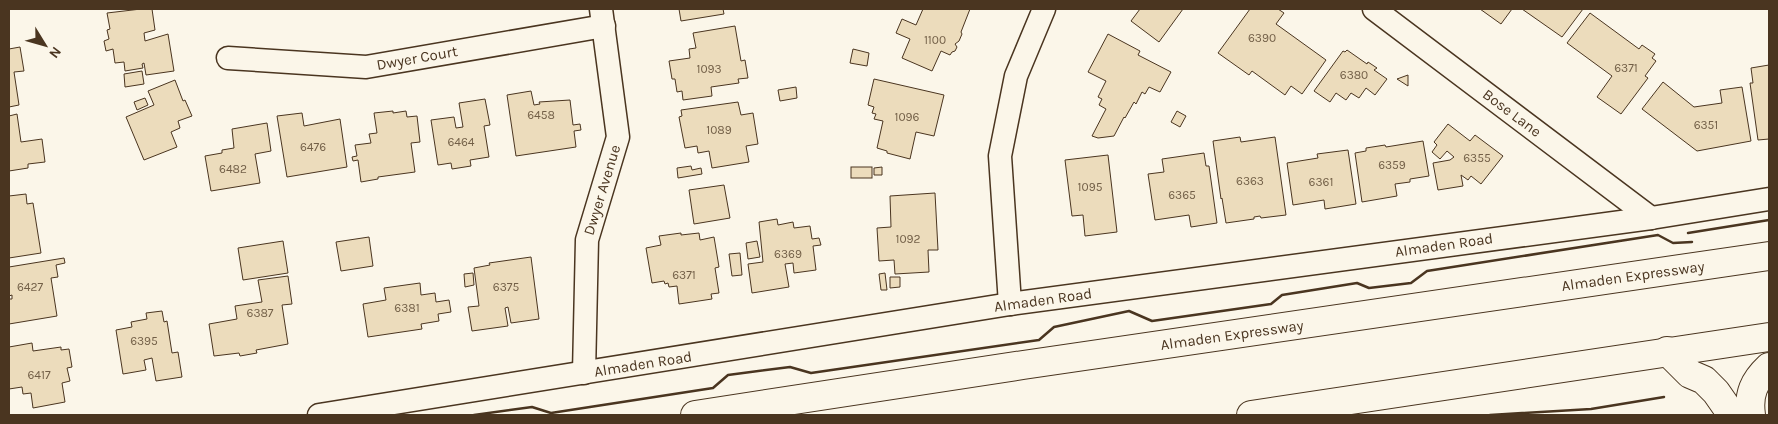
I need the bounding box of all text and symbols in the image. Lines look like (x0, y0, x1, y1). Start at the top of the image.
north arrow (20, 20, 70, 70)
house number: 6390 (1248, 31, 1276, 45)
house number: 1100 (924, 33, 946, 47)
street label: Dwyer Court (375, 42, 459, 74)
text: N (45, 43, 65, 62)
house number: 6371 (1614, 61, 1638, 75)
house number: 1093 (696, 62, 722, 76)
house number: 6380 (1340, 68, 1368, 82)
street label: Bose Lane (1479, 85, 1545, 141)
house number: 6458 (527, 108, 555, 122)
house number: 1096 (895, 110, 920, 124)
house number: 6351 (1694, 118, 1718, 132)
house number: 1089 (706, 123, 732, 137)
house number: 6464 (447, 135, 475, 149)
house number: 6476 (300, 140, 326, 154)
street label: Dwyer Avenue (580, 143, 624, 237)
house number: 6355 (1463, 151, 1491, 165)
house number: 6359 (1378, 158, 1406, 172)
house number: 6482 (219, 162, 247, 176)
house number: 6363 (1236, 174, 1264, 188)
house number: 6361 (1309, 175, 1333, 189)
house number: 1095 (1078, 180, 1103, 194)
house number: 6365 (1168, 188, 1196, 202)
street label: Almaden Road (1394, 229, 1494, 261)
house number: 1092 (895, 232, 921, 246)
house number: 6369 (774, 247, 802, 261)
street label: Almaden Expressway (1560, 257, 1706, 295)
house number: 6371 (672, 268, 696, 282)
house number: 6427 (17, 280, 43, 294)
house number: 6375 (493, 280, 519, 294)
street label: Almaden Road (993, 284, 1093, 316)
house number: 6381 (394, 301, 420, 315)
house number: 6387 (247, 306, 274, 320)
street label: Almaden Expressway (1159, 316, 1305, 354)
house number: 6395 (130, 334, 158, 348)
street label: Almaden Road (593, 347, 693, 381)
house number: 6417 (27, 368, 51, 382)

